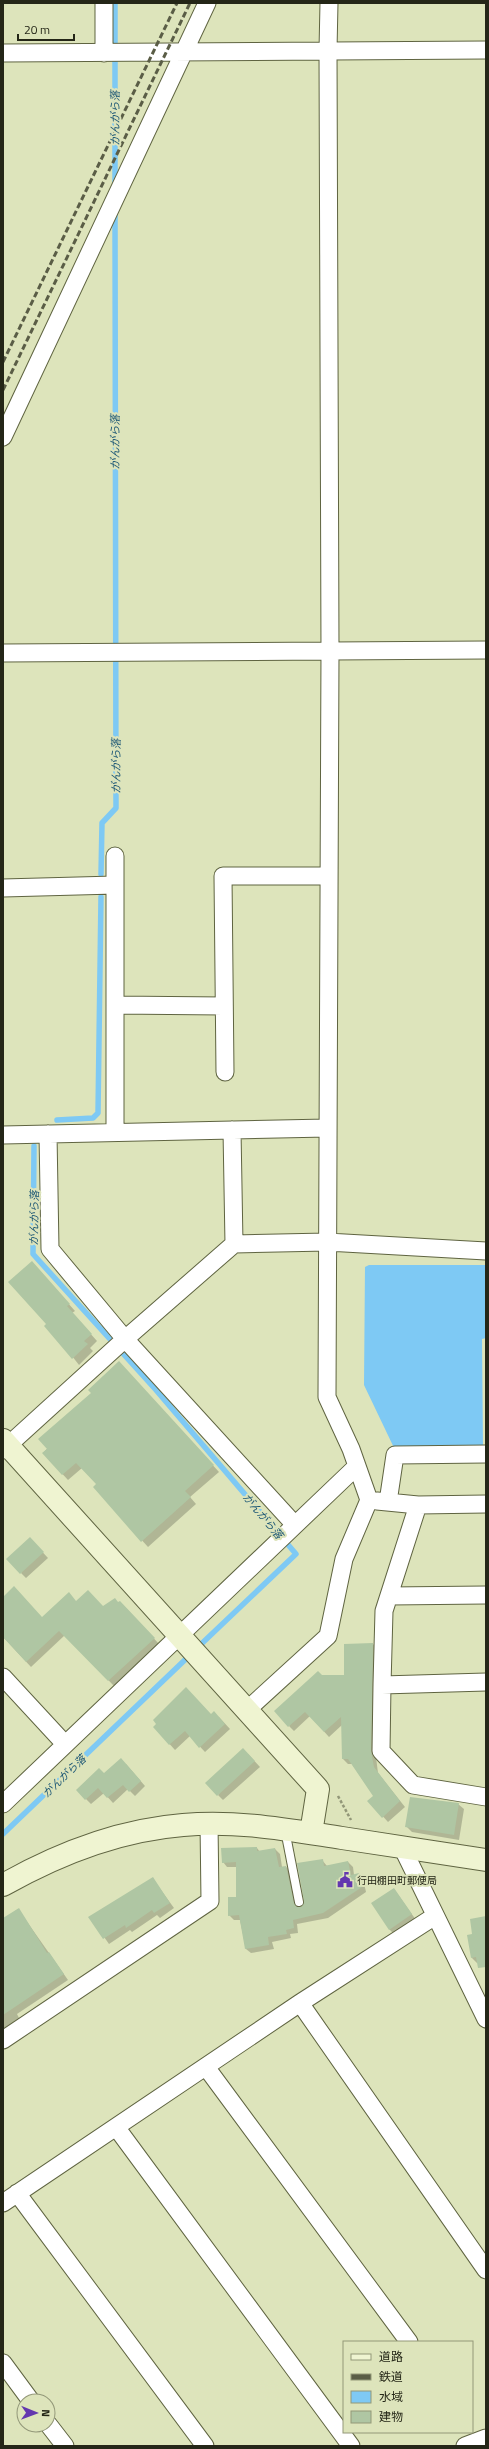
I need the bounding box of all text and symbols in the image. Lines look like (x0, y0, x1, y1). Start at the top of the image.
scale bar (18, 16, 74, 42)
text: 20 m (24, 20, 50, 39)
water label: がんがら落 (107, 89, 123, 146)
water label: がんがら落 (107, 413, 123, 470)
water label: がんがら落 (108, 737, 124, 794)
water label: がんがら落 (26, 1188, 43, 1246)
water label: がんがら落 (239, 1490, 288, 1544)
water label: がんがら落 (39, 1750, 91, 1801)
public building icon: 行田棚田町郵便局 (336, 1871, 354, 1889)
place label: 行田棚田町郵便局 (357, 1873, 437, 1888)
legend (343, 2341, 473, 2433)
text: 道路 (379, 2347, 403, 2366)
text: 鉄道 (379, 2367, 403, 2386)
text: 水域 (379, 2387, 403, 2406)
north arrow (16, 2393, 56, 2433)
text: 建物 (379, 2407, 403, 2426)
text: N (38, 2409, 54, 2417)

